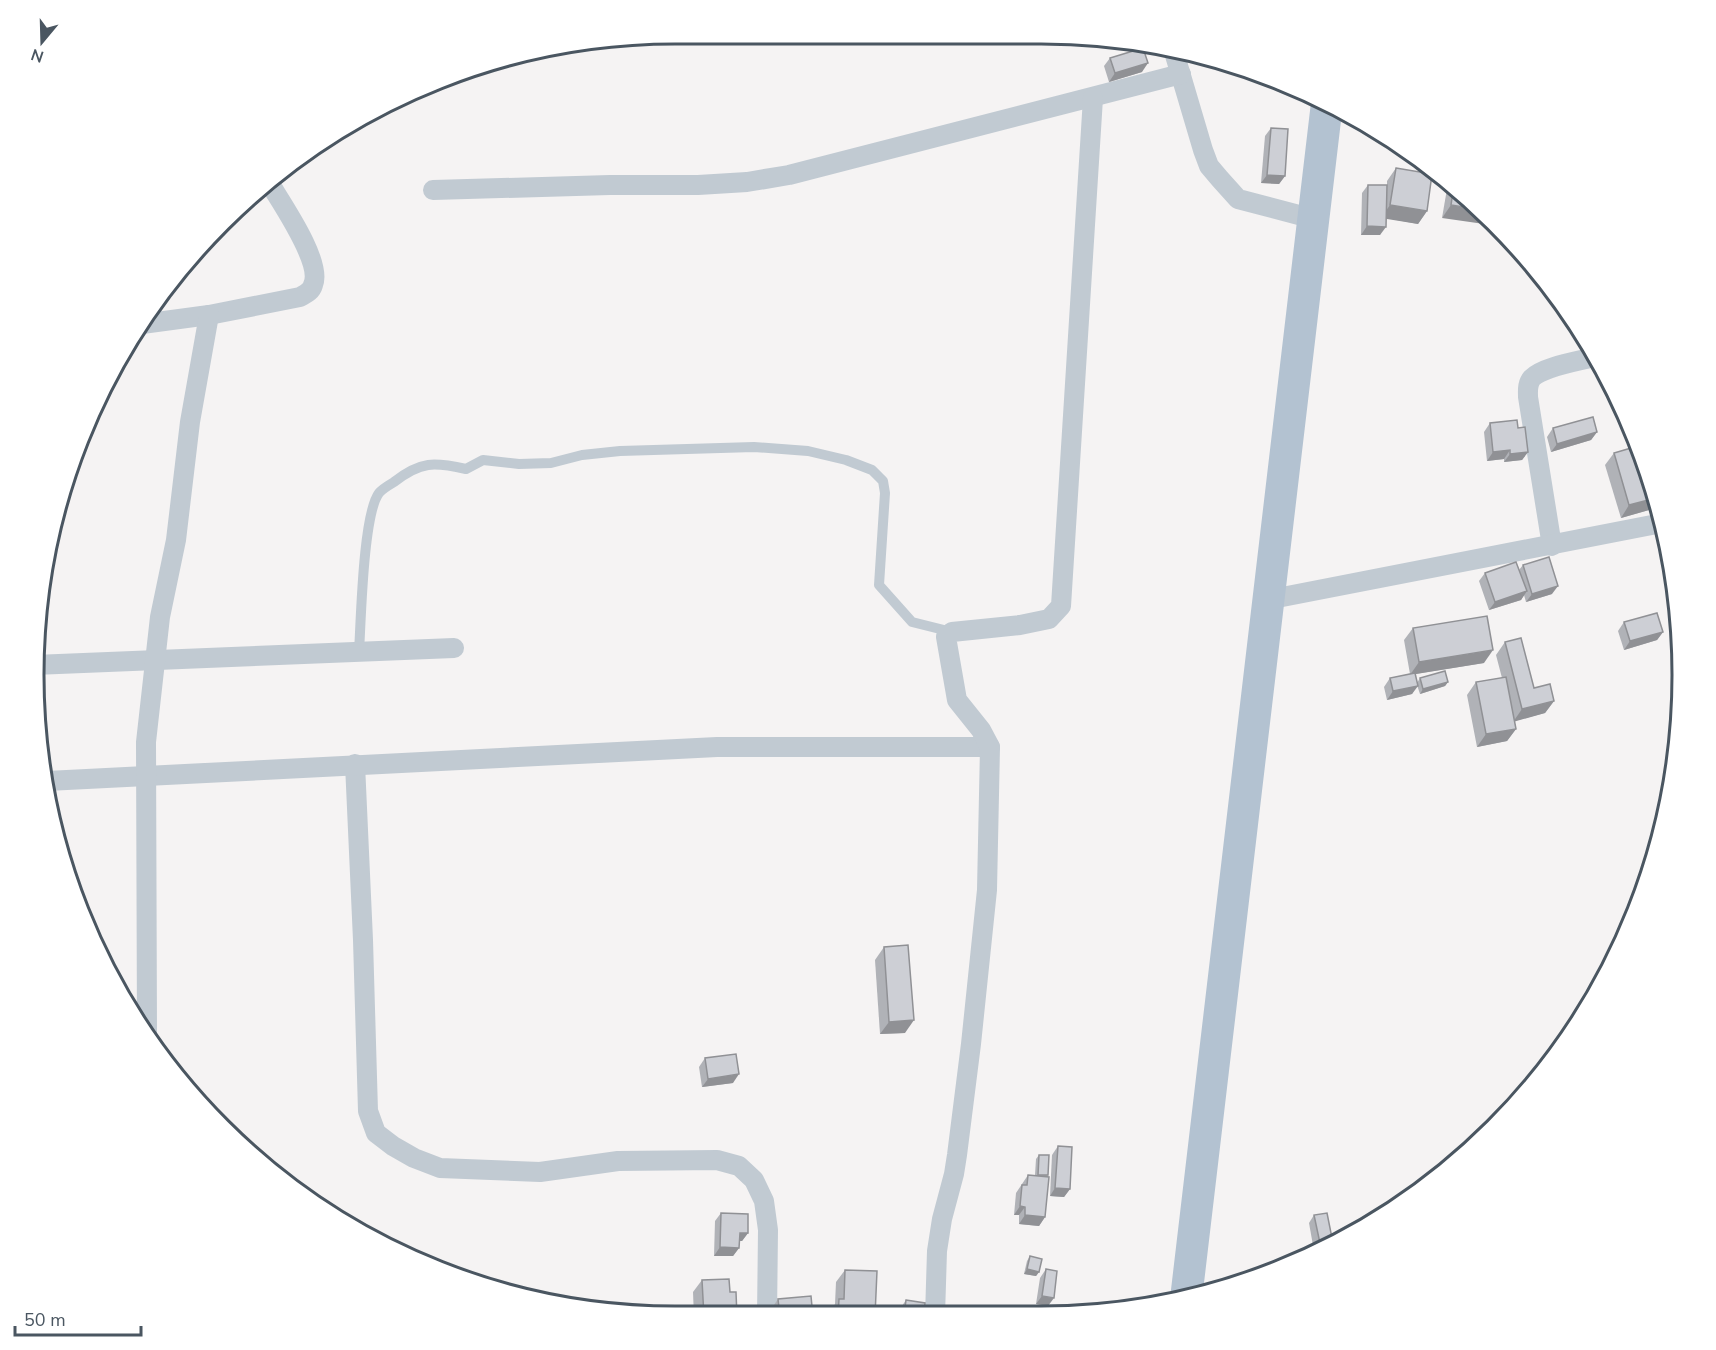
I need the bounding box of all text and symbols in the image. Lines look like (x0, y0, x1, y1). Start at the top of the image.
north arrow (12, 12, 72, 72)
text: N (28, 43, 47, 68)
scale bar (15, 1299, 141, 1337)
text: 50 m (24, 1308, 66, 1332)

